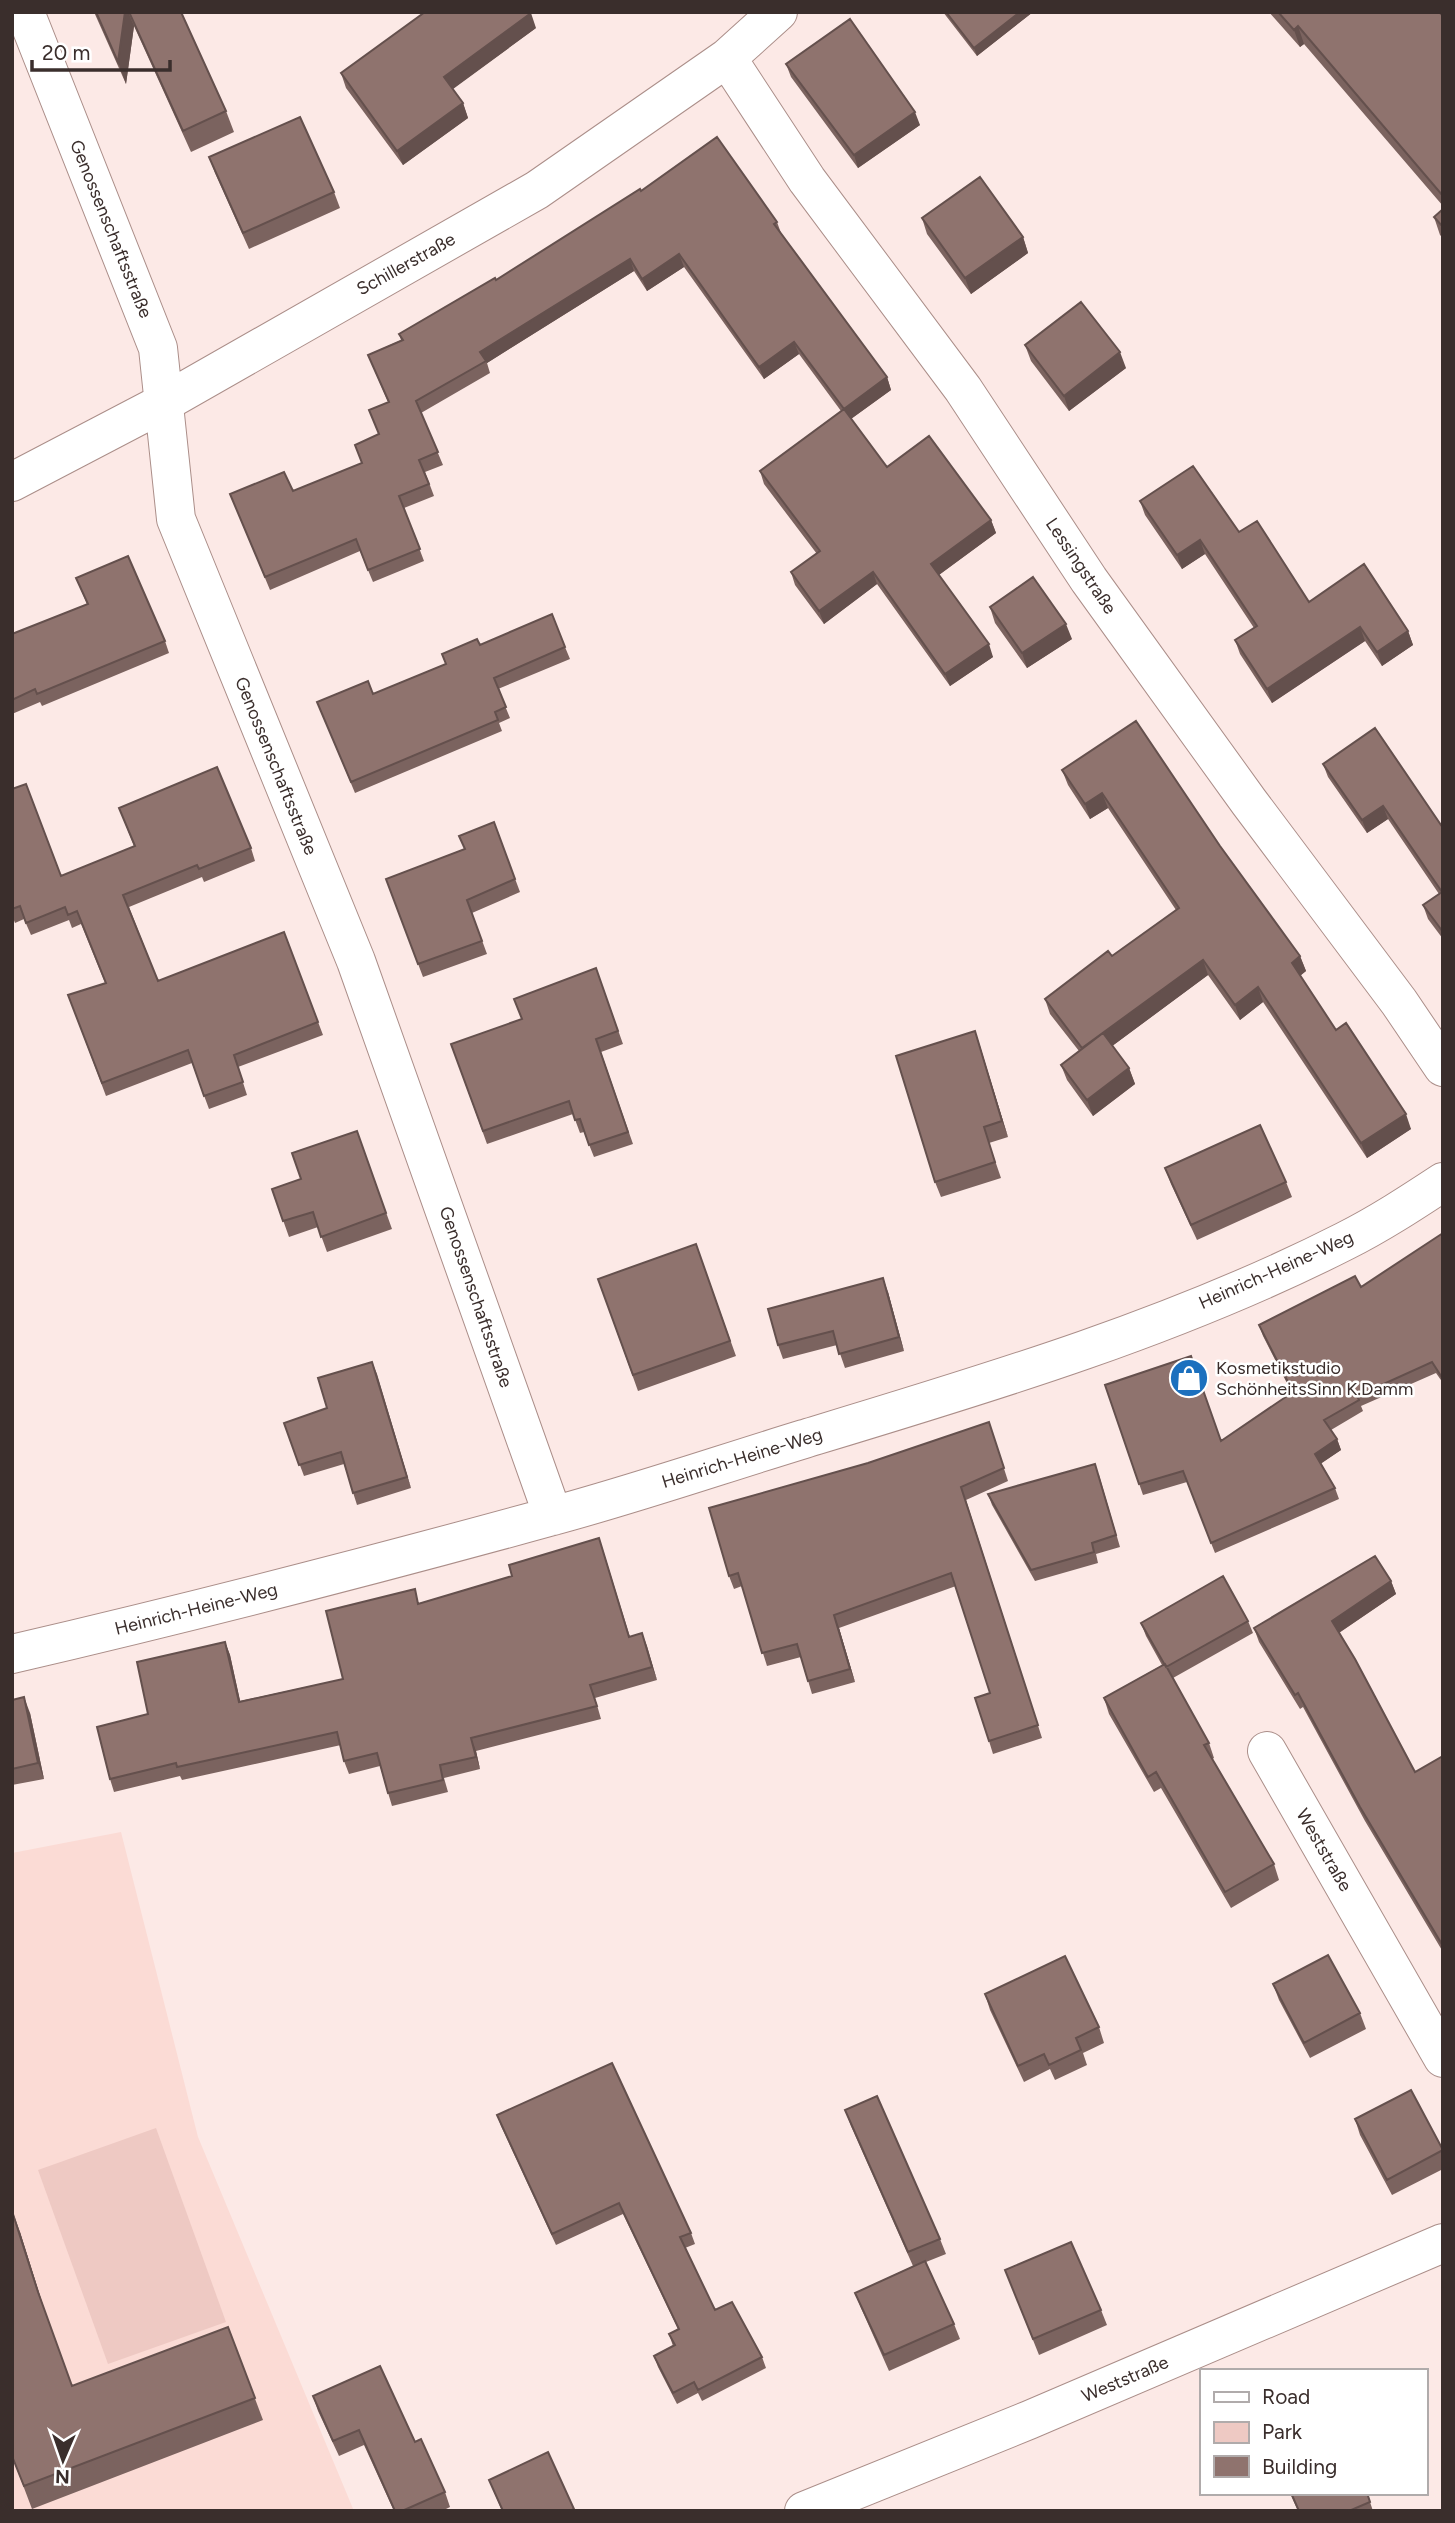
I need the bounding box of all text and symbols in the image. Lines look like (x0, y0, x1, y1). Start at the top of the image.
scale bar (32, 28, 170, 72)
text: 20 m (42, 40, 90, 65)
street label: Genossenschaftsstraße (65, 137, 157, 321)
street label: Schillerstraße (353, 228, 459, 300)
street label: Lessingstraße (1041, 514, 1121, 618)
street label: Genossenschaftsstraße (230, 674, 322, 858)
street label: Genossenschaftsstraße (435, 1203, 517, 1391)
street label: Heinrich-Heine-Weg (1195, 1226, 1357, 1314)
shop icon: Kosmetikstudio SchönheitsSinn K.Damm (1168, 1357, 1210, 1399)
place label: Kosmetikstudio SchönheitsSinn K.Damm (1216, 1357, 1413, 1400)
street label: Heinrich-Heine-Weg (659, 1423, 825, 1493)
street label: Heinrich-Heine-Weg (112, 1578, 280, 1640)
street label: Weststraße (1291, 1805, 1357, 1895)
street label: Weststraße (1078, 2351, 1172, 2407)
legend (1200, 2369, 1427, 2495)
text: Road (1262, 2384, 1310, 2409)
text: Park (1262, 2419, 1303, 2444)
north arrow (28, 2425, 98, 2495)
text: Building (1262, 2454, 1337, 2479)
text: N (55, 2465, 70, 2488)

